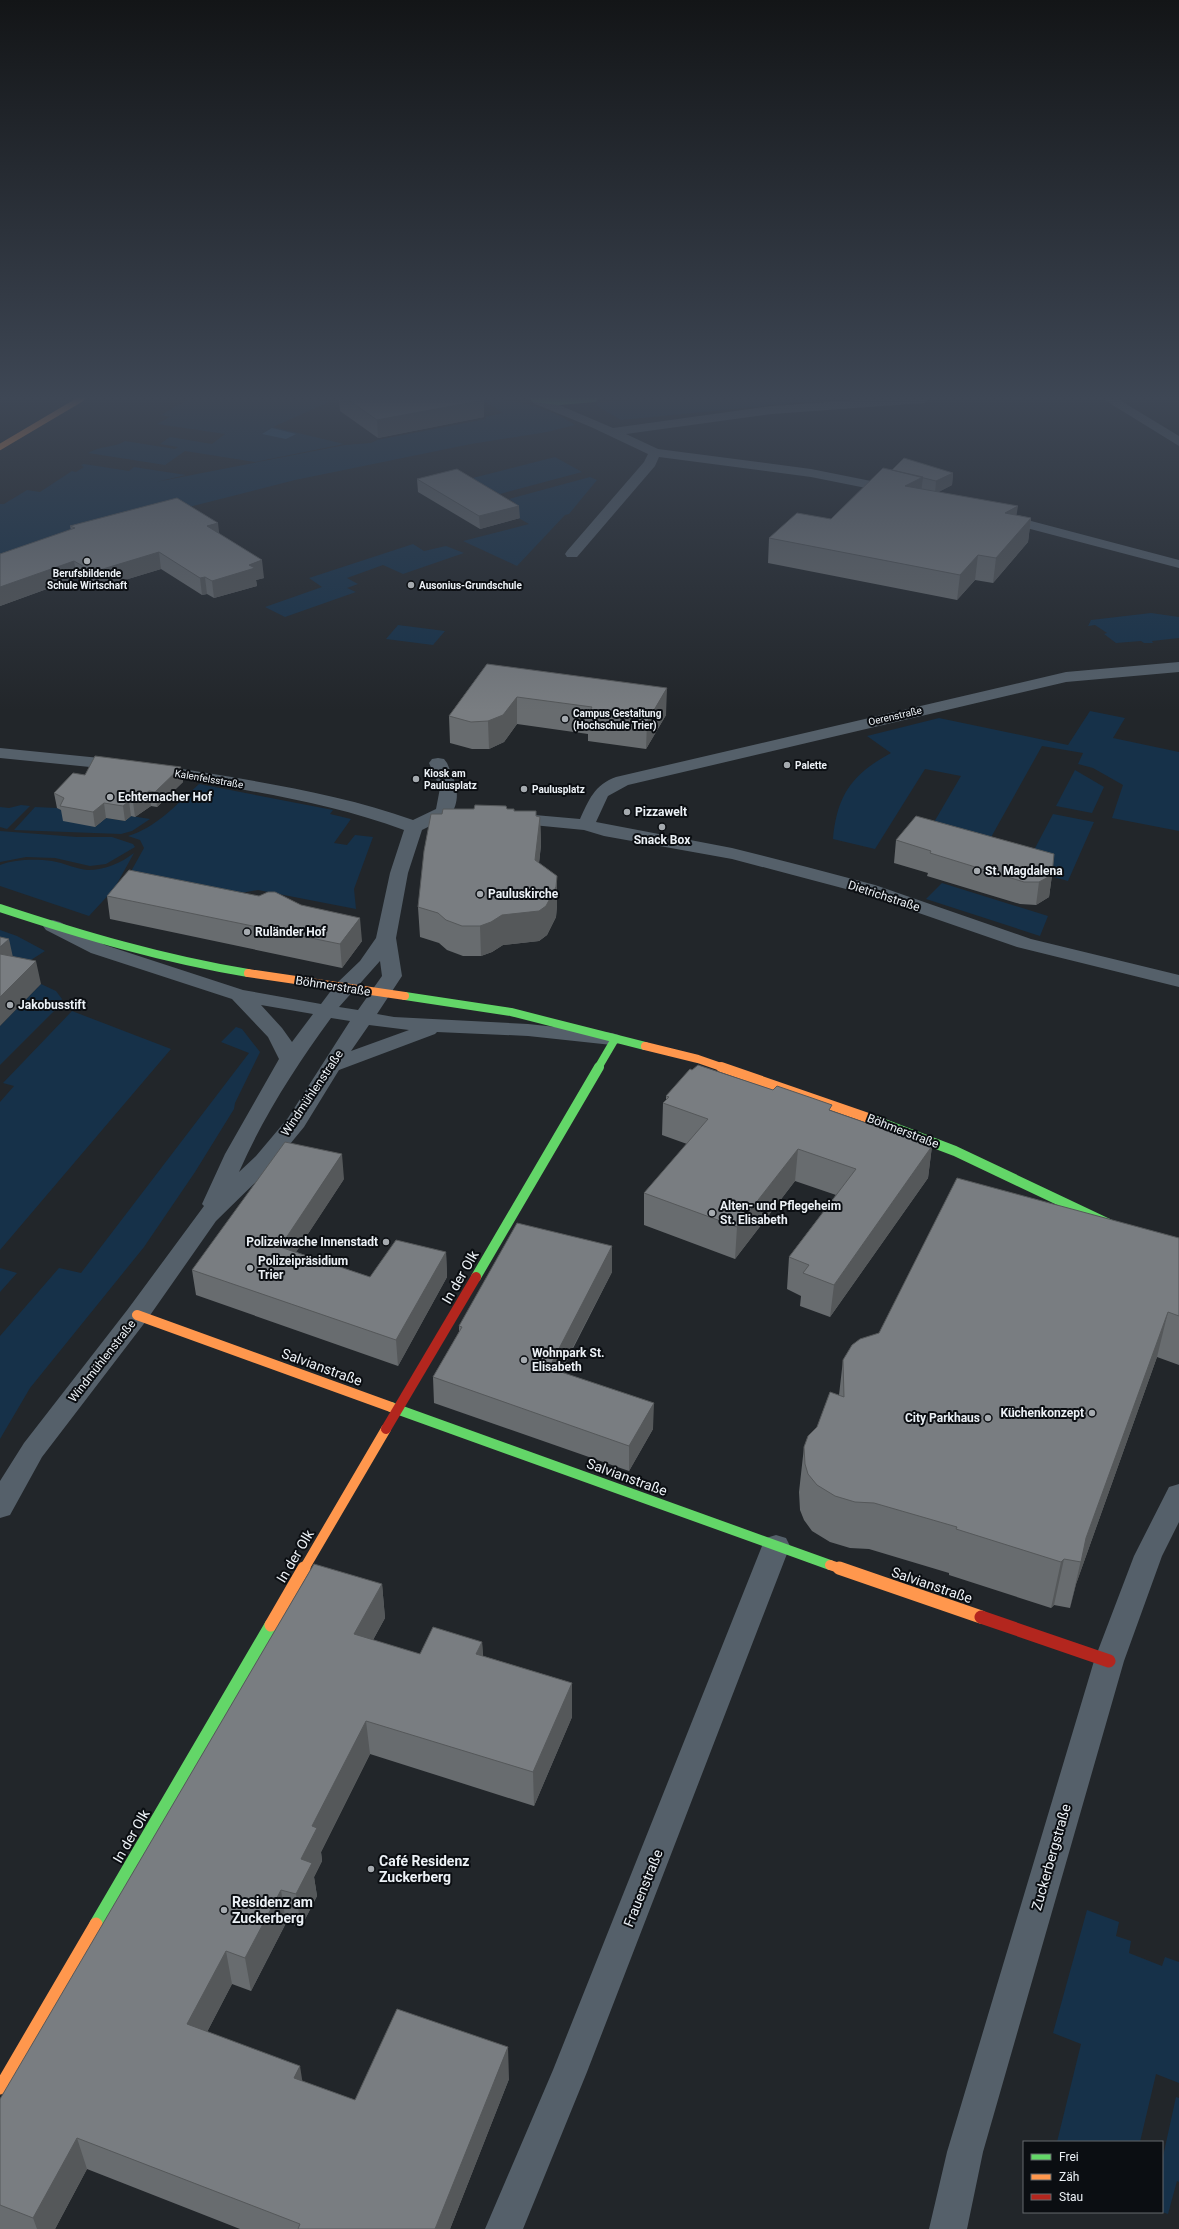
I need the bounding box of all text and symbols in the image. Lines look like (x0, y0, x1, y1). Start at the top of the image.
marker: Berufsbildende Schule Wirtschaft (82, 556, 92, 566)
place label: Berufsbildende Schule Wirtschaft (47, 568, 128, 591)
marker: Ausonius-Grundschule (406, 580, 416, 590)
place label: Ausonius-Grundschule (419, 580, 522, 591)
street label: Oerenstraße (867, 704, 923, 728)
place label: Campus Gestaltung (Hochschule Trier) (573, 708, 662, 732)
marker: Campus Gestaltung (Hochschule Trier) (560, 714, 570, 724)
marker: Palette (782, 760, 792, 770)
place label: Palette (795, 760, 828, 771)
street label: Kalenfelsstraße (174, 768, 244, 790)
place label: Kiosk am Paulusplatz (424, 768, 477, 791)
marker: Kiosk am Paulusplatz (411, 774, 421, 784)
marker: Paulusplatz (519, 784, 529, 794)
place label: Paulusplatz (532, 784, 585, 795)
place label: Echternacher Hof (118, 790, 213, 804)
marker: Echternacher Hof (105, 792, 115, 802)
place label: Pizzawelt (635, 805, 687, 819)
marker: Pizzawelt (622, 807, 632, 817)
marker: Snack Box (657, 822, 667, 832)
place label: Snack Box (634, 833, 691, 847)
place label: St. Magdalena (985, 864, 1063, 878)
marker: St. Magdalena (972, 866, 982, 876)
street label: Dietrichstraße (846, 878, 922, 914)
place label: Pauluskirche (488, 887, 559, 901)
marker: Pauluskirche (475, 889, 485, 899)
place label: Ruländer Hof (255, 925, 327, 939)
marker: Ruländer Hof (242, 927, 252, 937)
street label: Böhmerstraße (294, 973, 372, 999)
place label: Jakobusstift (18, 998, 86, 1012)
marker: Jakobusstift (5, 1000, 15, 1010)
street label: Windmühlenstraße (278, 1047, 346, 1139)
street label: Böhmerstraße (865, 1111, 941, 1151)
place label: Alten- und Pflegeheim St. Elisabeth (720, 1199, 841, 1227)
marker: Alten- und Pflegeheim St. Elisabeth (707, 1208, 717, 1218)
place label: Polizeiwache Innenstadt (246, 1235, 378, 1249)
marker: Polizeiwache Innenstadt (381, 1237, 391, 1247)
street label: In der Olk (438, 1247, 482, 1306)
place label: Polizeipräsidium Trier (258, 1254, 348, 1282)
marker: Polizeipräsidium Trier (245, 1263, 255, 1273)
street label: Windmühlenstraße (66, 1317, 138, 1405)
street label: Salvianstraße (280, 1345, 364, 1389)
place label: Wohnpark St. Elisabeth (532, 1346, 604, 1374)
marker: Wohnpark St. Elisabeth (519, 1355, 529, 1365)
place label: Küchenkonzept (1000, 1406, 1084, 1420)
marker: Küchenkonzept (1087, 1408, 1097, 1418)
place label: City Parkhaus (905, 1411, 980, 1425)
marker: City Parkhaus (983, 1413, 993, 1423)
street label: Salvianstraße (585, 1455, 669, 1499)
street label: In der Olk (273, 1526, 317, 1585)
street label: Salvianstraße (889, 1564, 975, 1606)
street label: Zuckerbergstraße (1028, 1802, 1074, 1912)
street label: In der Olk (109, 1806, 153, 1865)
street label: Frauenstraße (620, 1847, 666, 1929)
place label: Café Residenz Zuckerberg (379, 1853, 469, 1885)
marker: Café Residenz Zuckerberg (366, 1864, 376, 1874)
place label: Residenz am Zuckerberg (232, 1894, 313, 1926)
marker: Residenz am Zuckerberg (219, 1905, 229, 1915)
legend (1023, 2141, 1163, 2213)
text: Frei (1059, 2150, 1079, 2164)
text: Zäh (1059, 2170, 1079, 2184)
text: Stau (1059, 2190, 1083, 2204)

